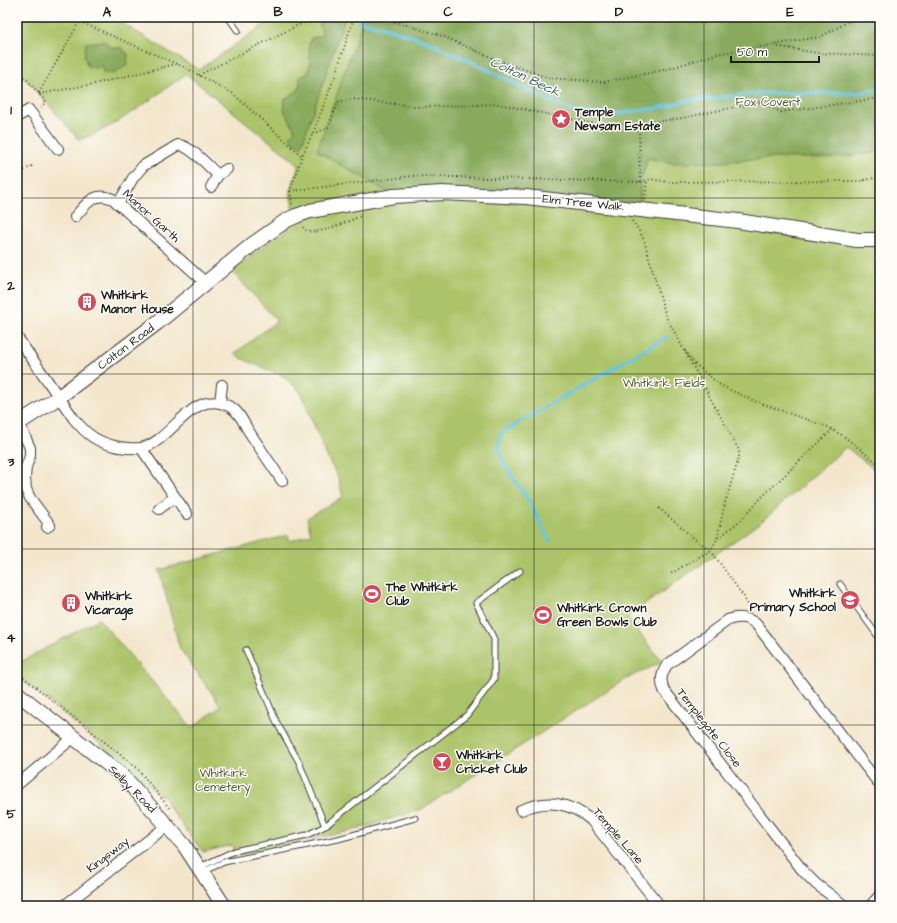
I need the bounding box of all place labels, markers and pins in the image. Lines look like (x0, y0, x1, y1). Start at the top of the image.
place label: Temple Newsam Estate (574, 104, 661, 135)
place icon: Temple Newsam Estate (550, 108, 572, 130)
place label: Whitkirk Manor House (100, 287, 174, 318)
building icon: Whitkirk Manor House (76, 291, 98, 313)
place label: The Whitkirk Club (385, 579, 458, 610)
sports icon: The Whitkirk Club (361, 583, 383, 605)
place label: Whitkirk Primary School (750, 585, 837, 617)
place label: Whitkirk Vicarage (84, 588, 134, 621)
school or university icon: Whitkirk Primary School (839, 589, 861, 611)
building icon: Whitkirk Vicarage (60, 592, 82, 614)
place label: Whitkirk Crown Green Bowls Club (556, 600, 657, 631)
sports icon: Whitkirk Crown Green Bowls Club (532, 604, 554, 626)
place label: Whitkirk Cricket Club (455, 747, 528, 778)
bar icon: Whitkirk Cricket Club (431, 751, 453, 773)

